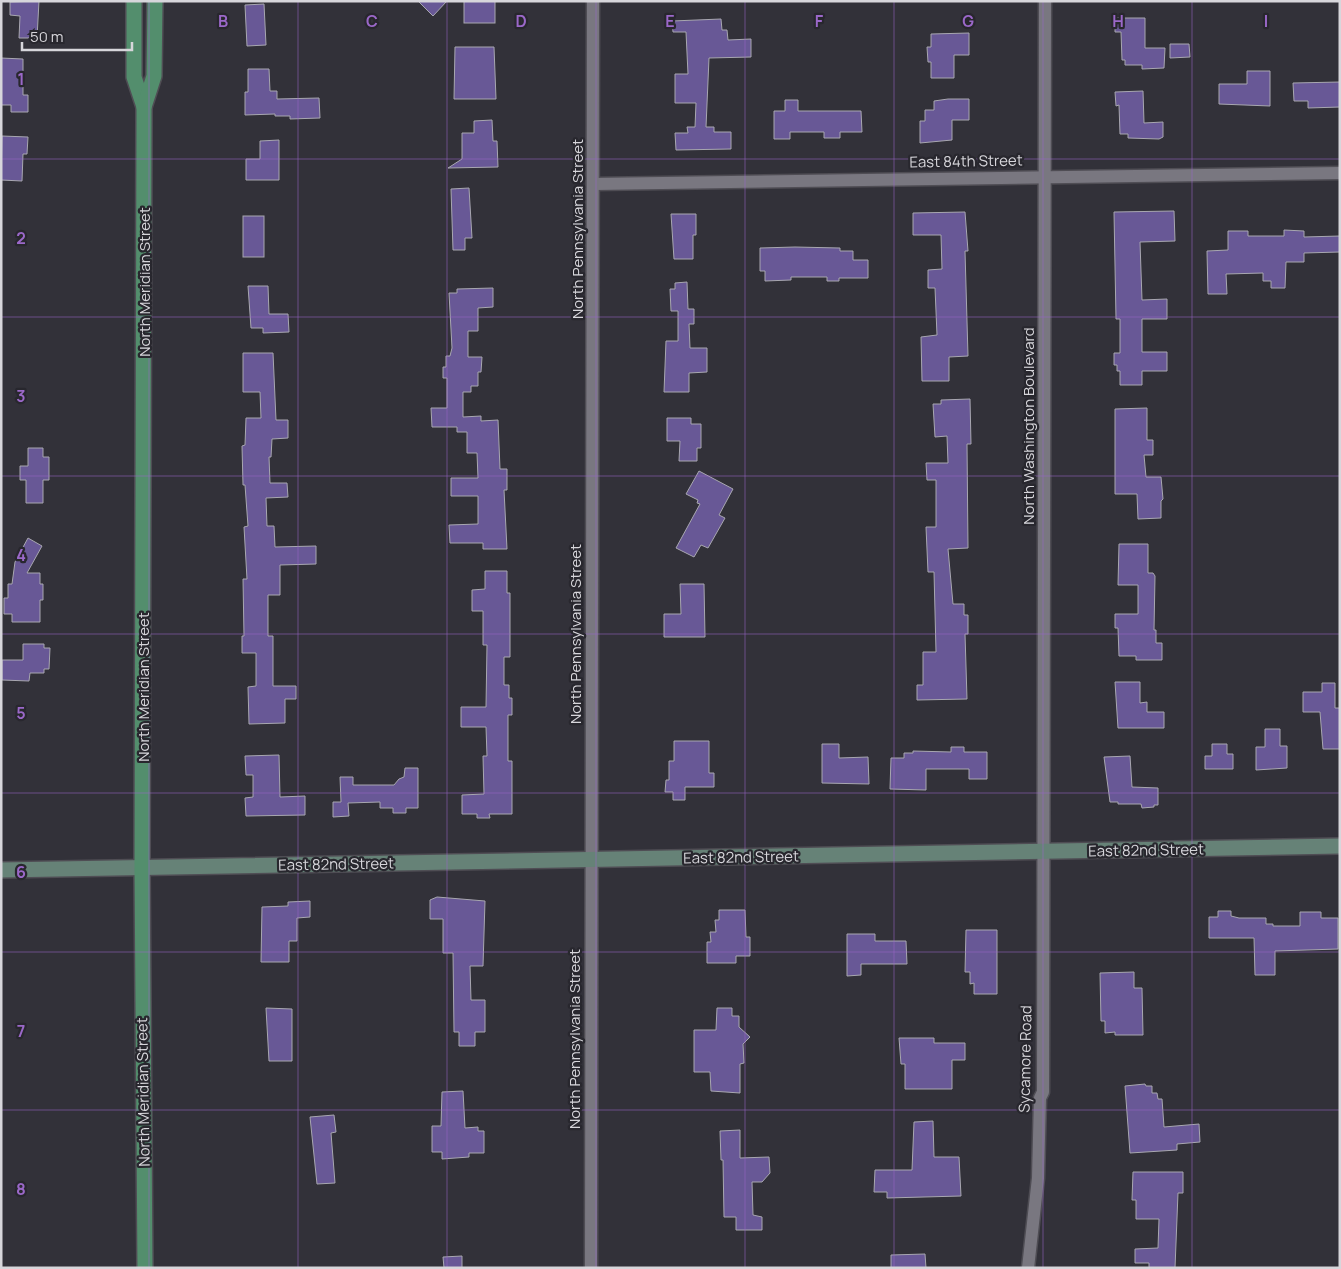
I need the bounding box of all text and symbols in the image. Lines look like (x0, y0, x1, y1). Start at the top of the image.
text: B (218, 10, 228, 32)
text: C (366, 10, 378, 32)
text: D (515, 10, 527, 32)
text: E (665, 10, 675, 32)
text: F (815, 10, 824, 32)
text: G (962, 10, 974, 32)
text: H (1112, 10, 1124, 32)
text: I (1264, 10, 1268, 32)
scale bar (22, 20, 132, 52)
text: 50 m (30, 26, 64, 47)
text: 1 (17, 68, 25, 90)
street label: North Pennsylvania Street (567, 139, 588, 319)
street label: East 84th Street (909, 150, 1023, 172)
street label: North Meridian Street (134, 207, 155, 357)
text: 2 (16, 227, 26, 249)
street label: North Washington Boulevard (1018, 327, 1039, 525)
text: 3 (16, 385, 26, 407)
text: 4 (16, 544, 26, 566)
street label: North Pennsylvania Street (565, 544, 586, 724)
street label: North Meridian Street (133, 612, 154, 762)
text: 5 (16, 702, 26, 724)
street label: East 82nd Street (1088, 838, 1204, 862)
street label: East 82nd Street (683, 845, 799, 869)
street label: East 82nd Street (278, 852, 394, 876)
text: 6 (16, 861, 26, 883)
street label: North Pennsylvania Street (564, 949, 585, 1129)
street label: Sycamore Road (1014, 1005, 1036, 1113)
street label: North Meridian Street (131, 1017, 155, 1167)
text: 7 (17, 1020, 25, 1042)
text: 8 (16, 1178, 26, 1200)

